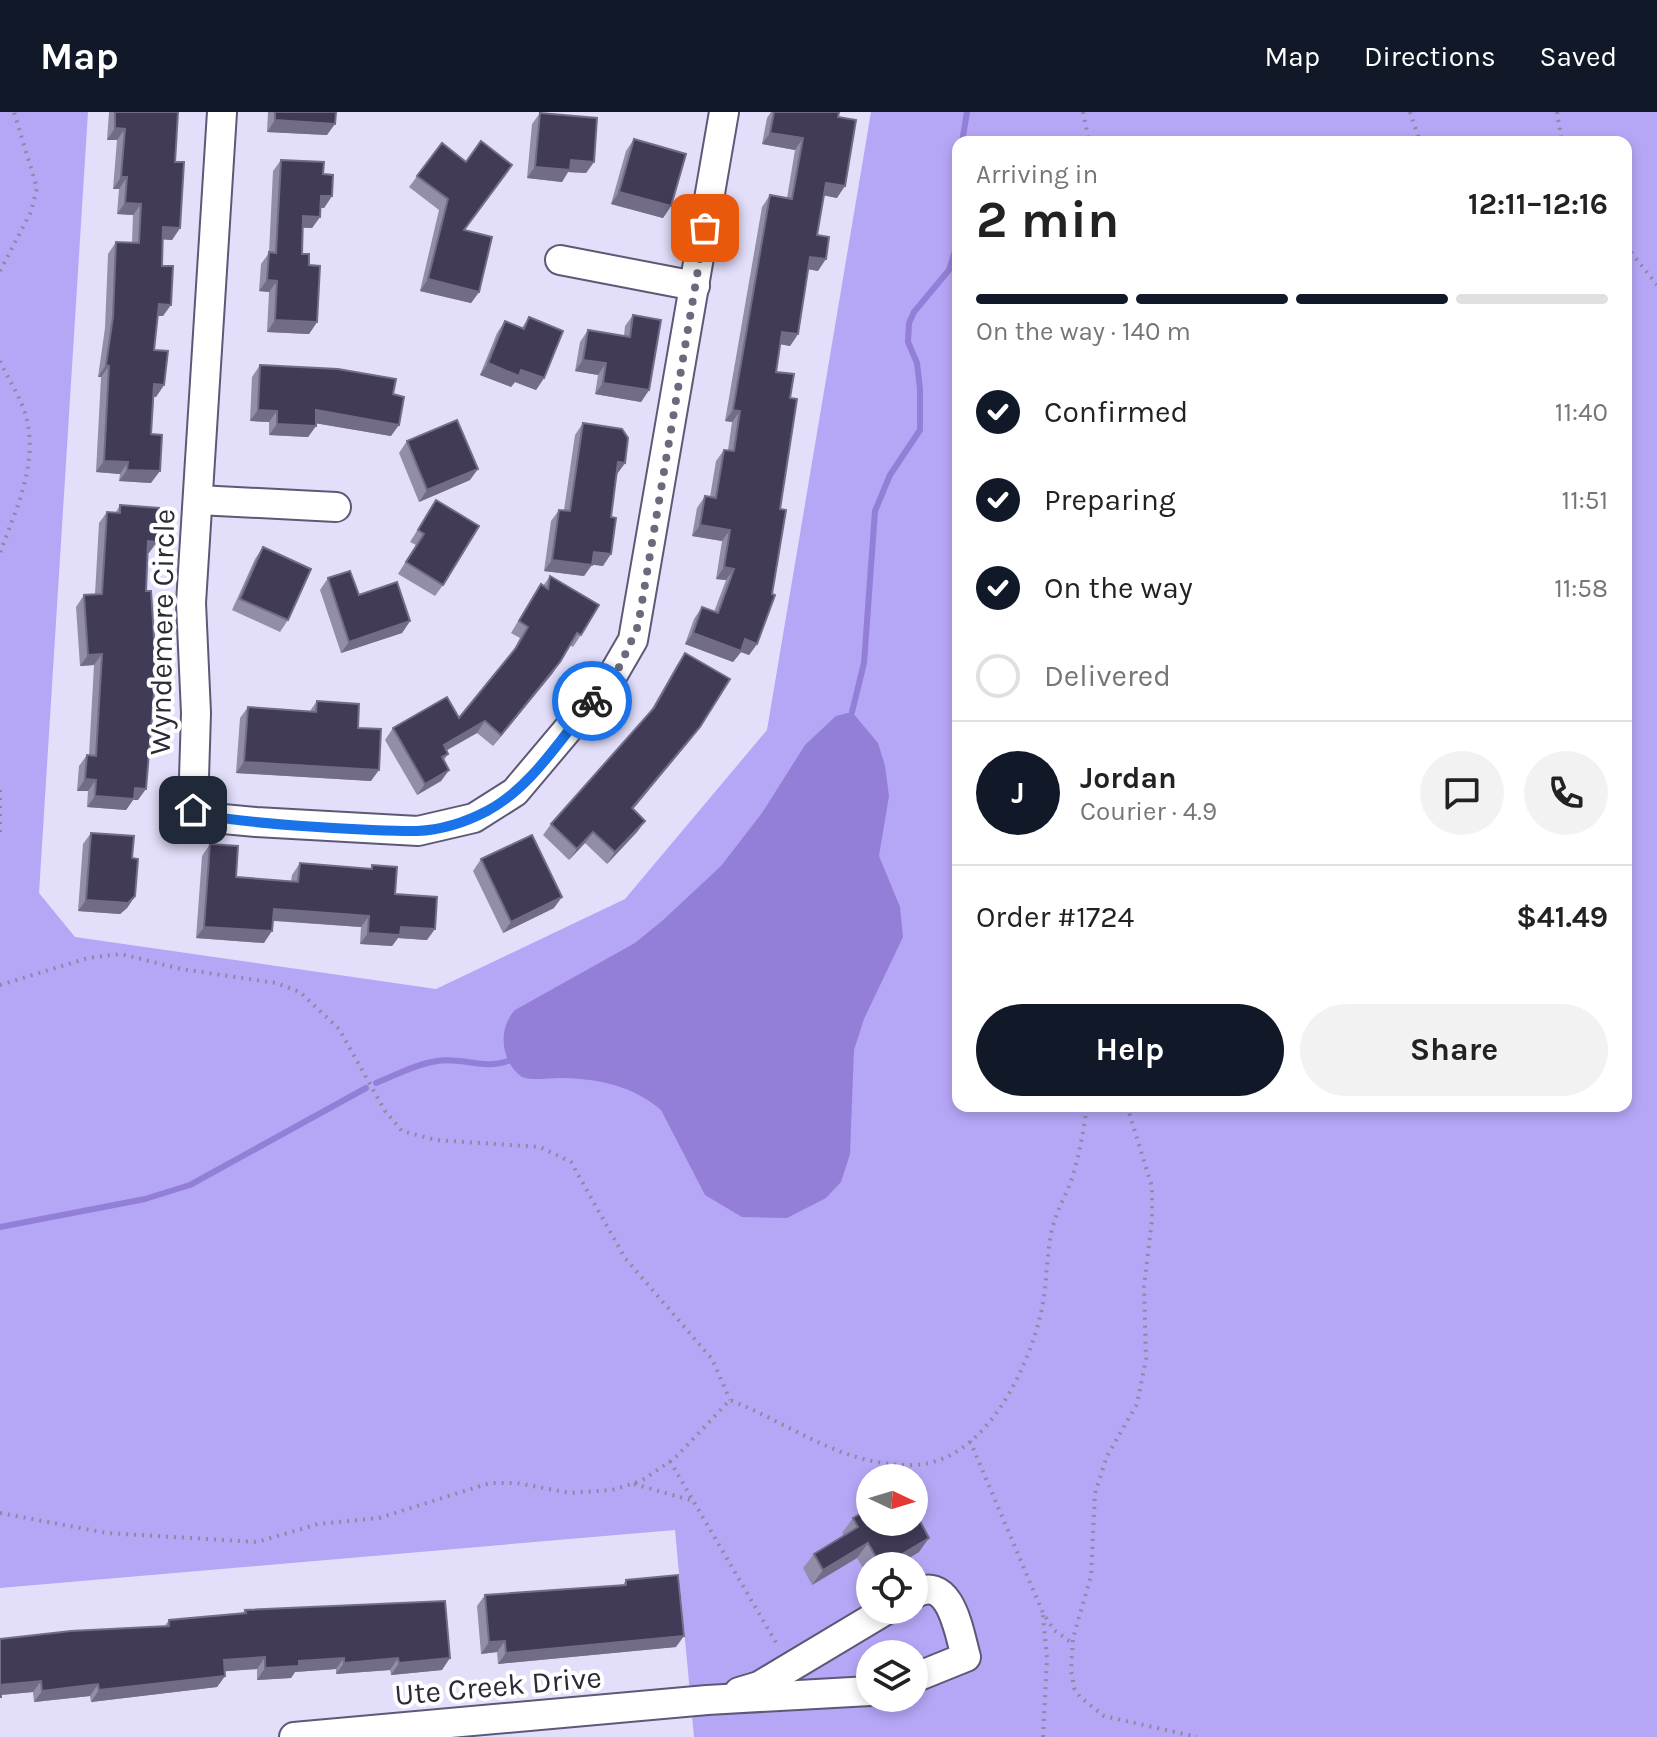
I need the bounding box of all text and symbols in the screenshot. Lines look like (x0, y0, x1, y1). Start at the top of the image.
text: Map (40, 34, 119, 79)
text: Map (1265, 40, 1320, 73)
text: Directions (1364, 40, 1496, 73)
text: Saved (1540, 40, 1617, 73)
text: Arriving in (976, 159, 1098, 190)
text: 12:11–12:16 (1468, 186, 1608, 222)
text: 2 min (976, 189, 1119, 250)
pin (671, 194, 739, 262)
icon: bag (683, 206, 727, 250)
text: On the way · 140 m (976, 316, 1191, 347)
icon: check (976, 390, 1020, 434)
text: Confirmed (1044, 394, 1188, 430)
text: 11:40 (1555, 397, 1608, 428)
icon: check (976, 478, 1020, 522)
text: Preparing (1044, 482, 1176, 518)
text: 11:51 (1562, 485, 1608, 516)
street label: Wyndemere Circle (142, 509, 182, 755)
icon: check (976, 566, 1020, 610)
text: On the way (1044, 570, 1193, 606)
text: 11:58 (1554, 573, 1608, 604)
text: Delivered (1044, 658, 1171, 694)
courier (552, 661, 632, 741)
icon: bike (570, 679, 614, 723)
button: chat (1420, 751, 1504, 835)
button: phone (1524, 751, 1608, 835)
text: Jordan (1080, 760, 1177, 796)
text: J (1011, 775, 1025, 811)
pin (159, 776, 227, 844)
icon: home (171, 788, 215, 832)
text: Courier · 4.9 (1080, 796, 1217, 827)
text: Order #1724 (976, 899, 1134, 935)
text: $41.49 (1516, 899, 1608, 935)
button: Help (976, 1004, 1284, 1096)
button: Share (1300, 1004, 1608, 1096)
north arrow (856, 1464, 928, 1536)
map controls (856, 1464, 928, 1712)
button: locate (856, 1552, 928, 1624)
button: layers (856, 1640, 928, 1712)
street label: Ute Creek Drive (393, 1659, 603, 1713)

